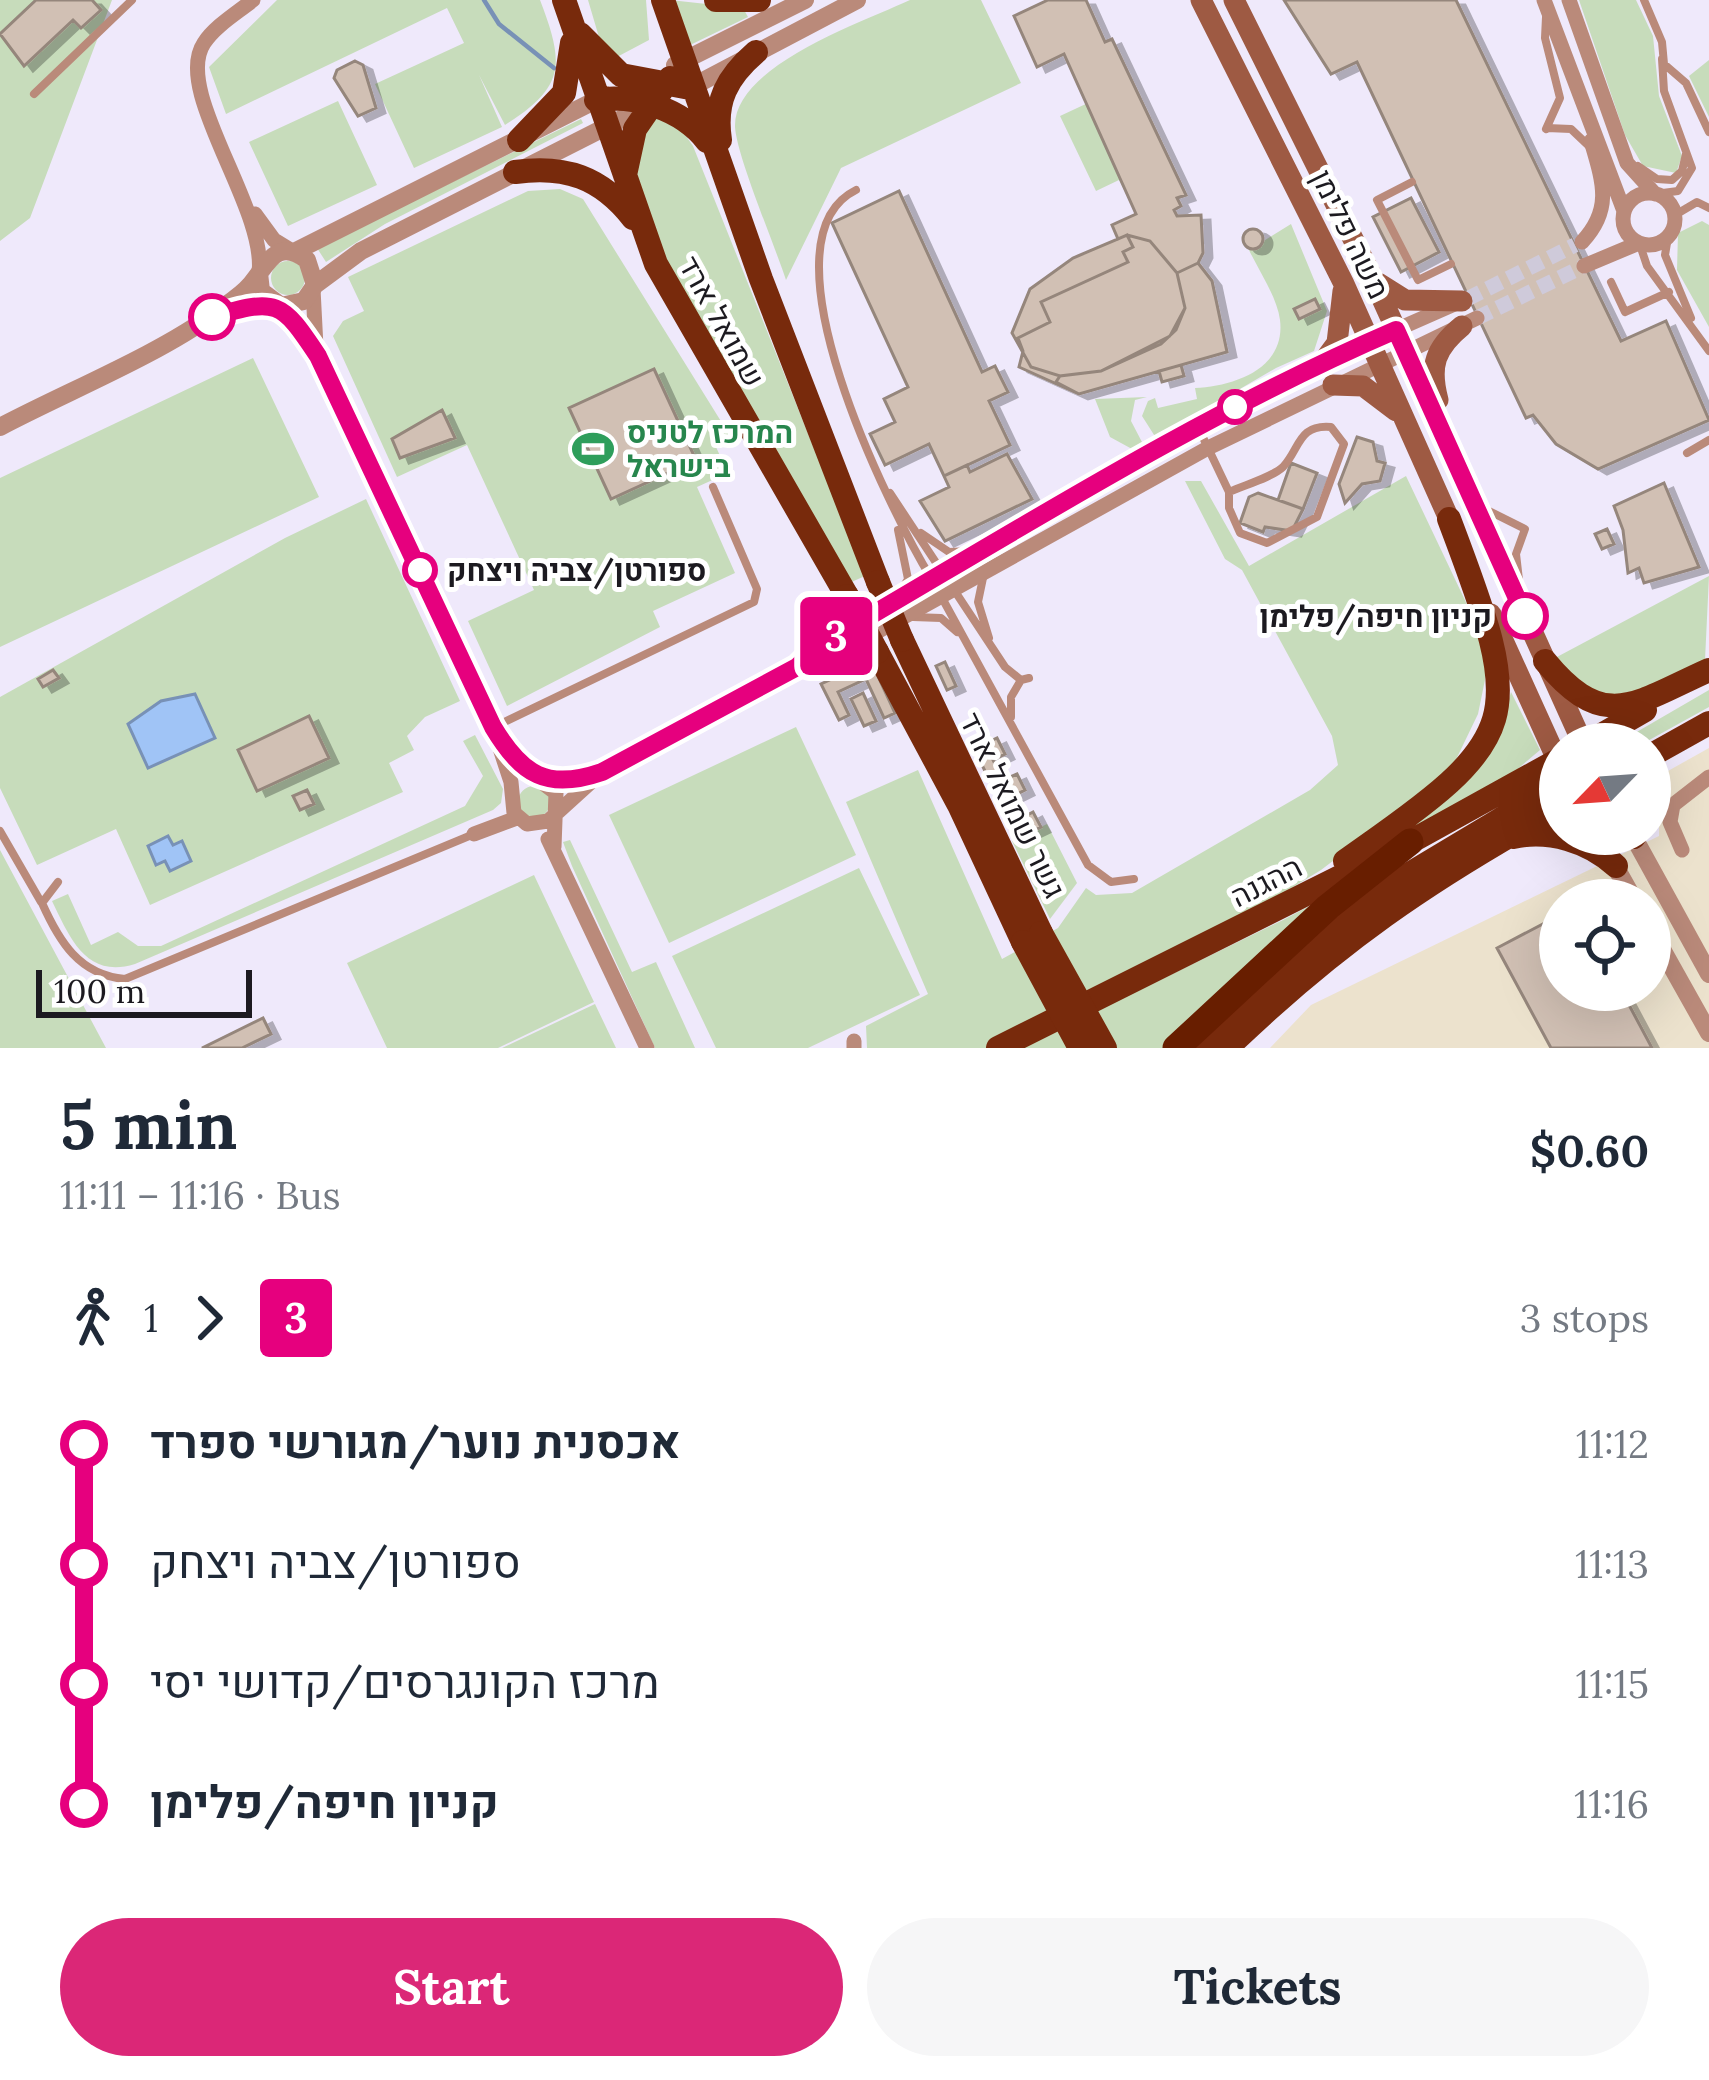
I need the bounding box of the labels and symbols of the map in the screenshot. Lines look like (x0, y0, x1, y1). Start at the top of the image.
street label: משה פלימן (1303, 163, 1399, 305)
street label: שמואל ארד (671, 249, 773, 393)
unlabelled marker (190, 295, 234, 339)
unlabelled marker (1219, 391, 1251, 423)
place label: המרכז לטניס בישראל (627, 413, 793, 485)
sports icon: המרכז לטניס בישראל (570, 426, 616, 472)
place label: ספורטן/צביה ויצחק (447, 551, 706, 590)
marker: ספורטן/צביה ויצחק (404, 554, 436, 586)
marker: קניון חיפה/פלימן (1503, 594, 1547, 638)
line badge: 3 (797, 597, 875, 675)
place label: קניון חיפה/פלימן (1259, 597, 1492, 636)
street label: גשר שמואל ארד (952, 706, 1074, 904)
north arrow (1539, 723, 1671, 855)
street label: ההגנה (1224, 847, 1308, 915)
scale bar (36, 964, 252, 1017)

